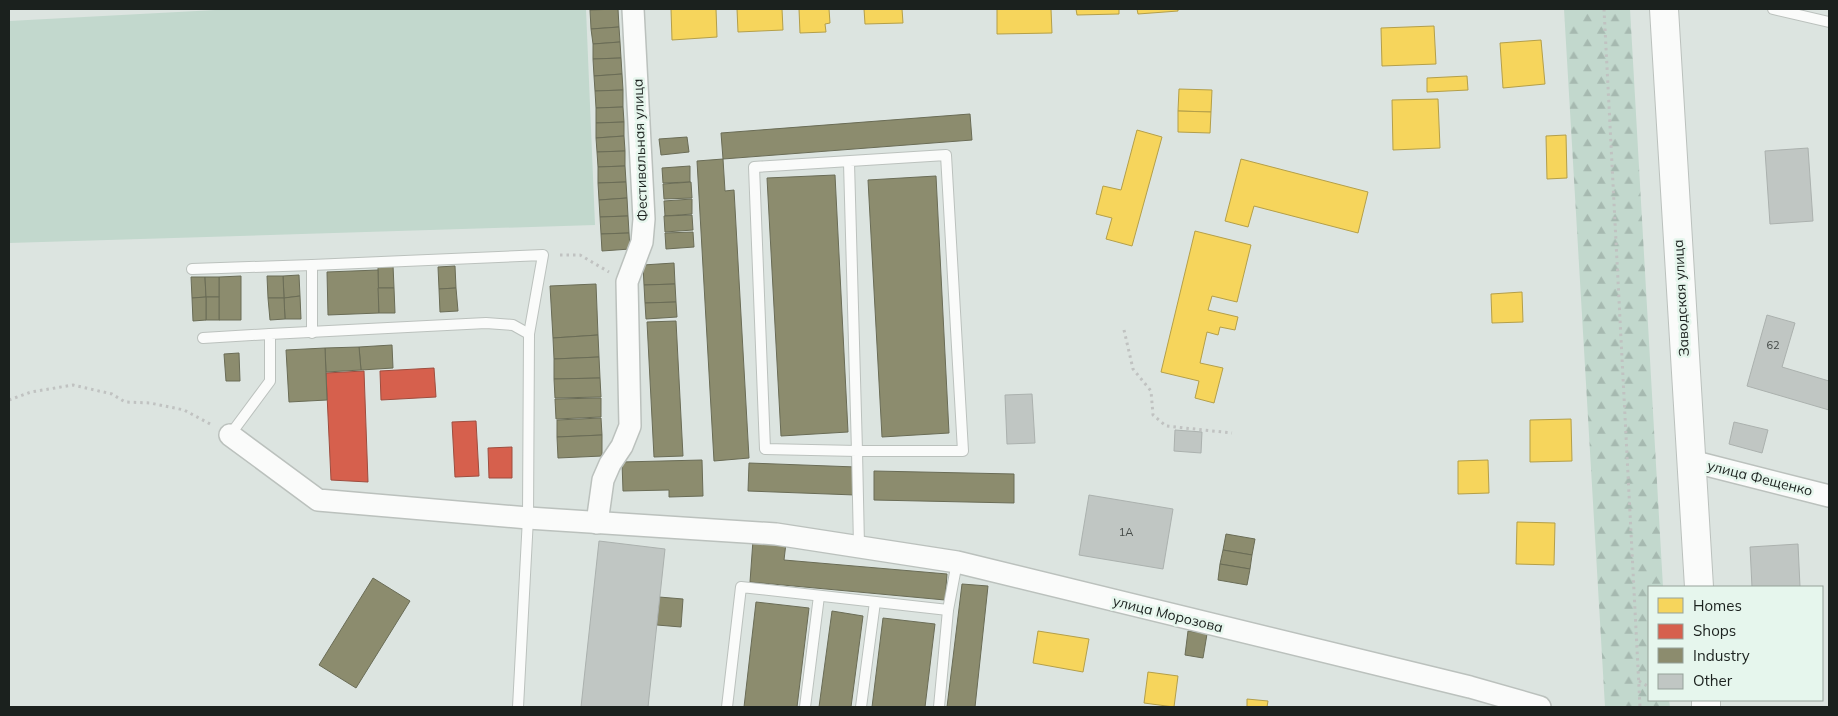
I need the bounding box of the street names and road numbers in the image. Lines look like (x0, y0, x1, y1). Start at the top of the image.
street label: Фестивальная улица (629, 78, 651, 222)
street label: Заводская улица (1669, 239, 1693, 357)
street label: улица Фещенко (1705, 456, 1815, 500)
street label: улица Морозова (1111, 592, 1225, 636)

